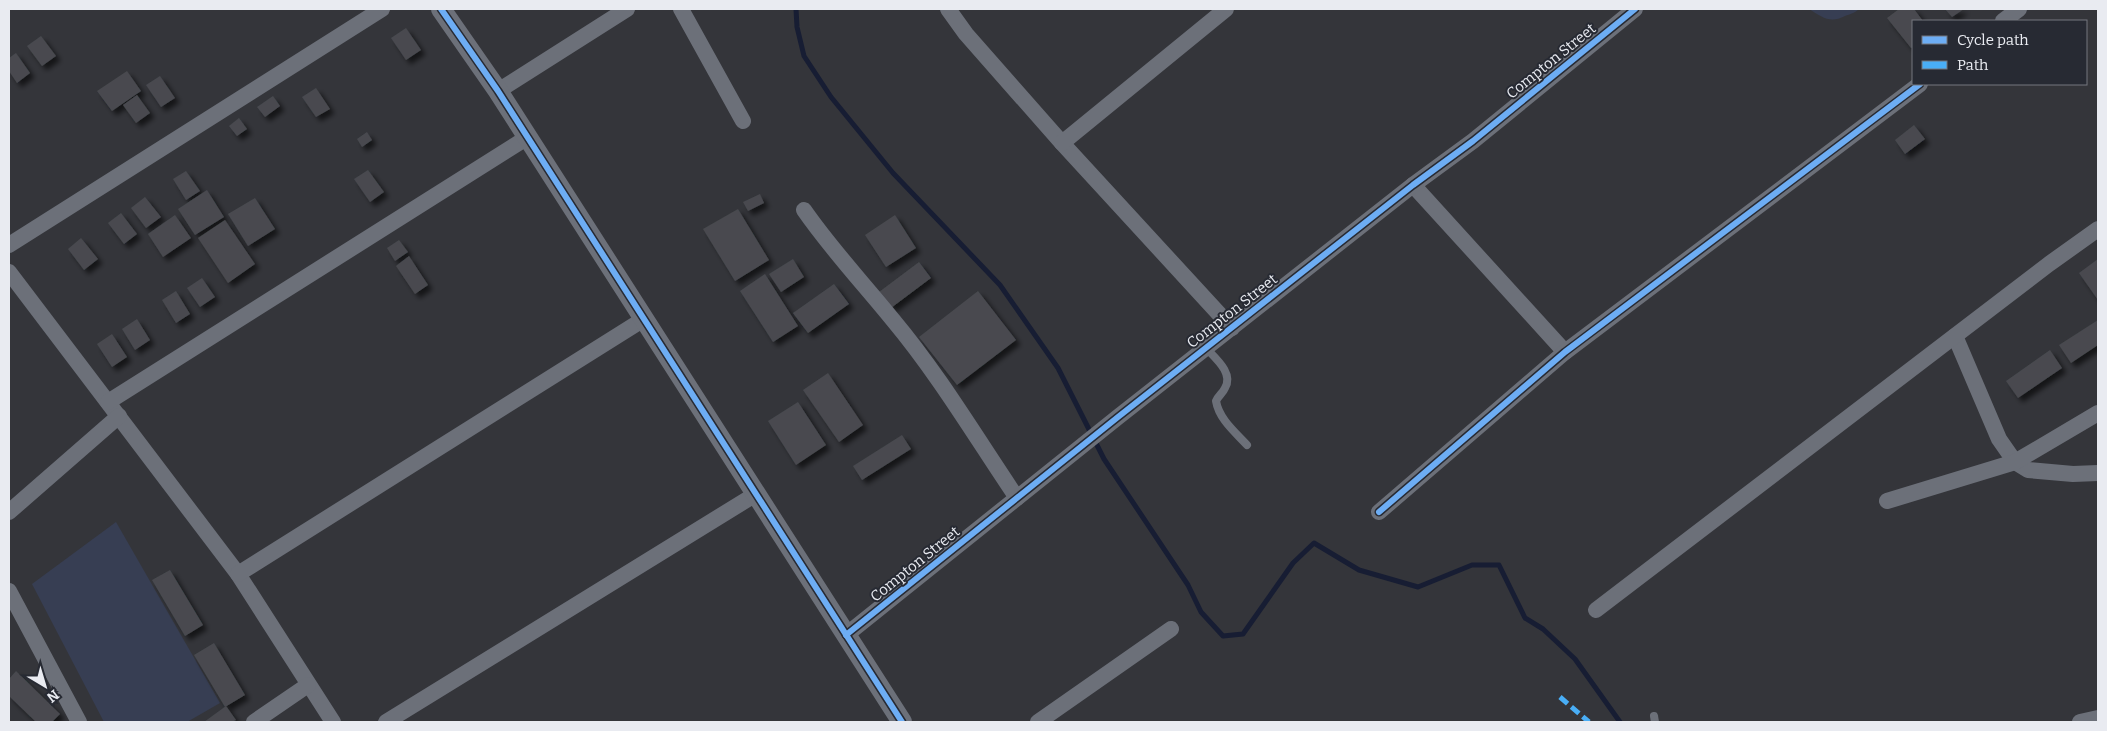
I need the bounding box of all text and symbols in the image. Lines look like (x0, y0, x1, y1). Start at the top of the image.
street label: Compton Street (1503, 19, 1600, 103)
legend (1912, 20, 2087, 85)
text: Cycle path (1957, 31, 2029, 49)
text: Path (1957, 56, 1989, 74)
street label: Compton Street (1183, 270, 1281, 352)
street label: Compton Street (867, 522, 964, 606)
north arrow (20, 661, 70, 711)
text: N (43, 686, 62, 706)

